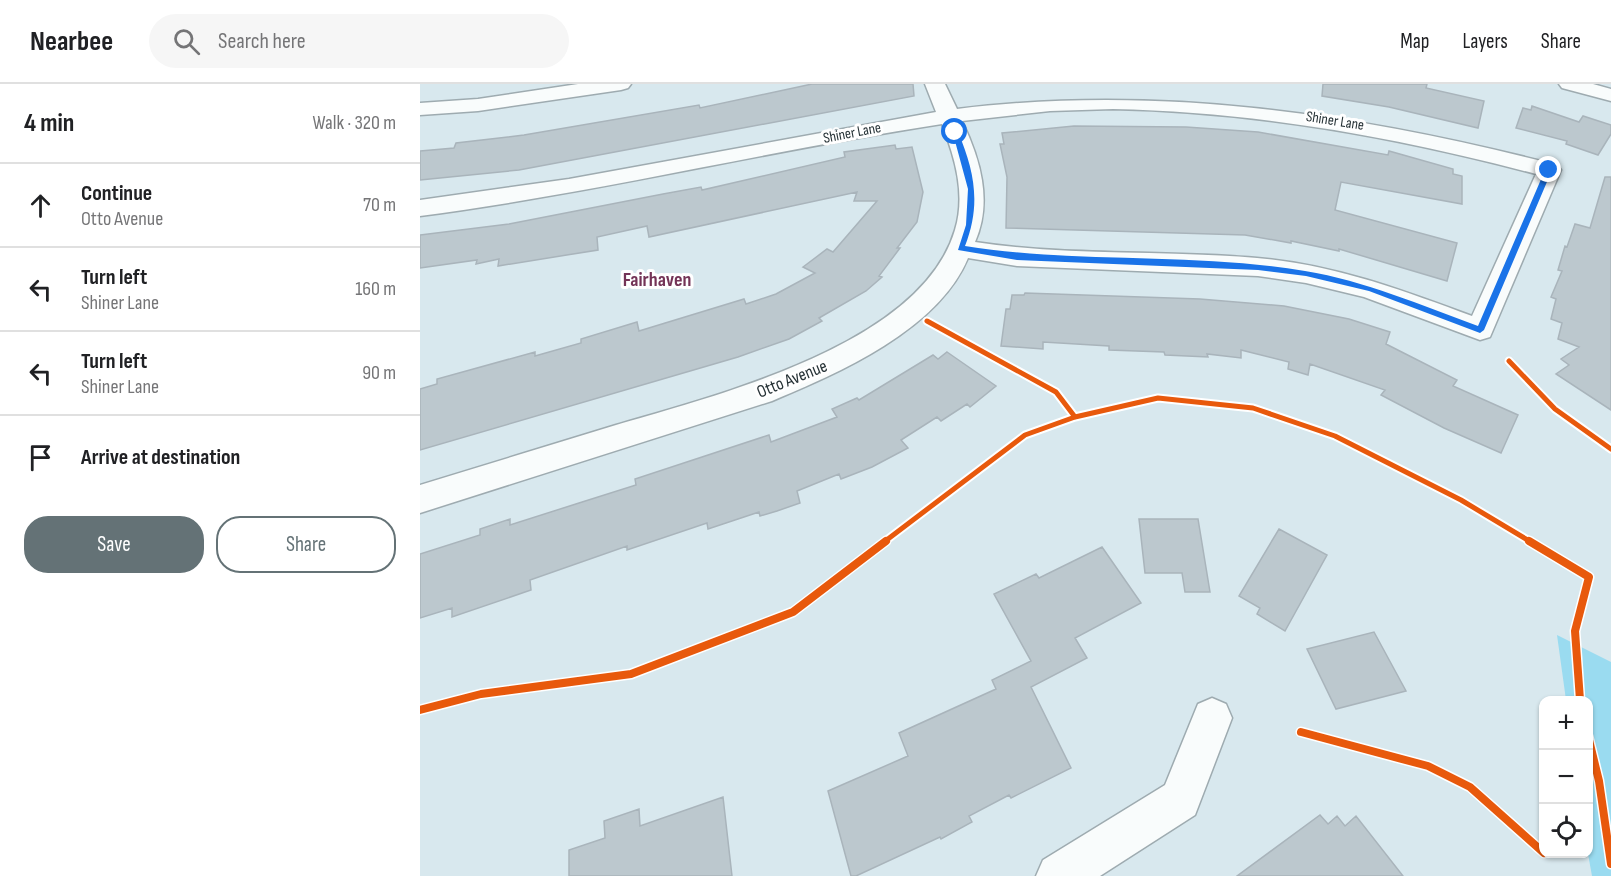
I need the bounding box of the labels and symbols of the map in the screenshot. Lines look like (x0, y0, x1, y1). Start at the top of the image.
street label: Shiner Lane (1305, 107, 1365, 135)
street label: Shiner Lane (821, 118, 883, 148)
route start (941, 118, 967, 144)
route end (1535, 156, 1561, 182)
district label: Fairhaven (623, 268, 691, 292)
street label: Otto Avenue (754, 355, 830, 403)

